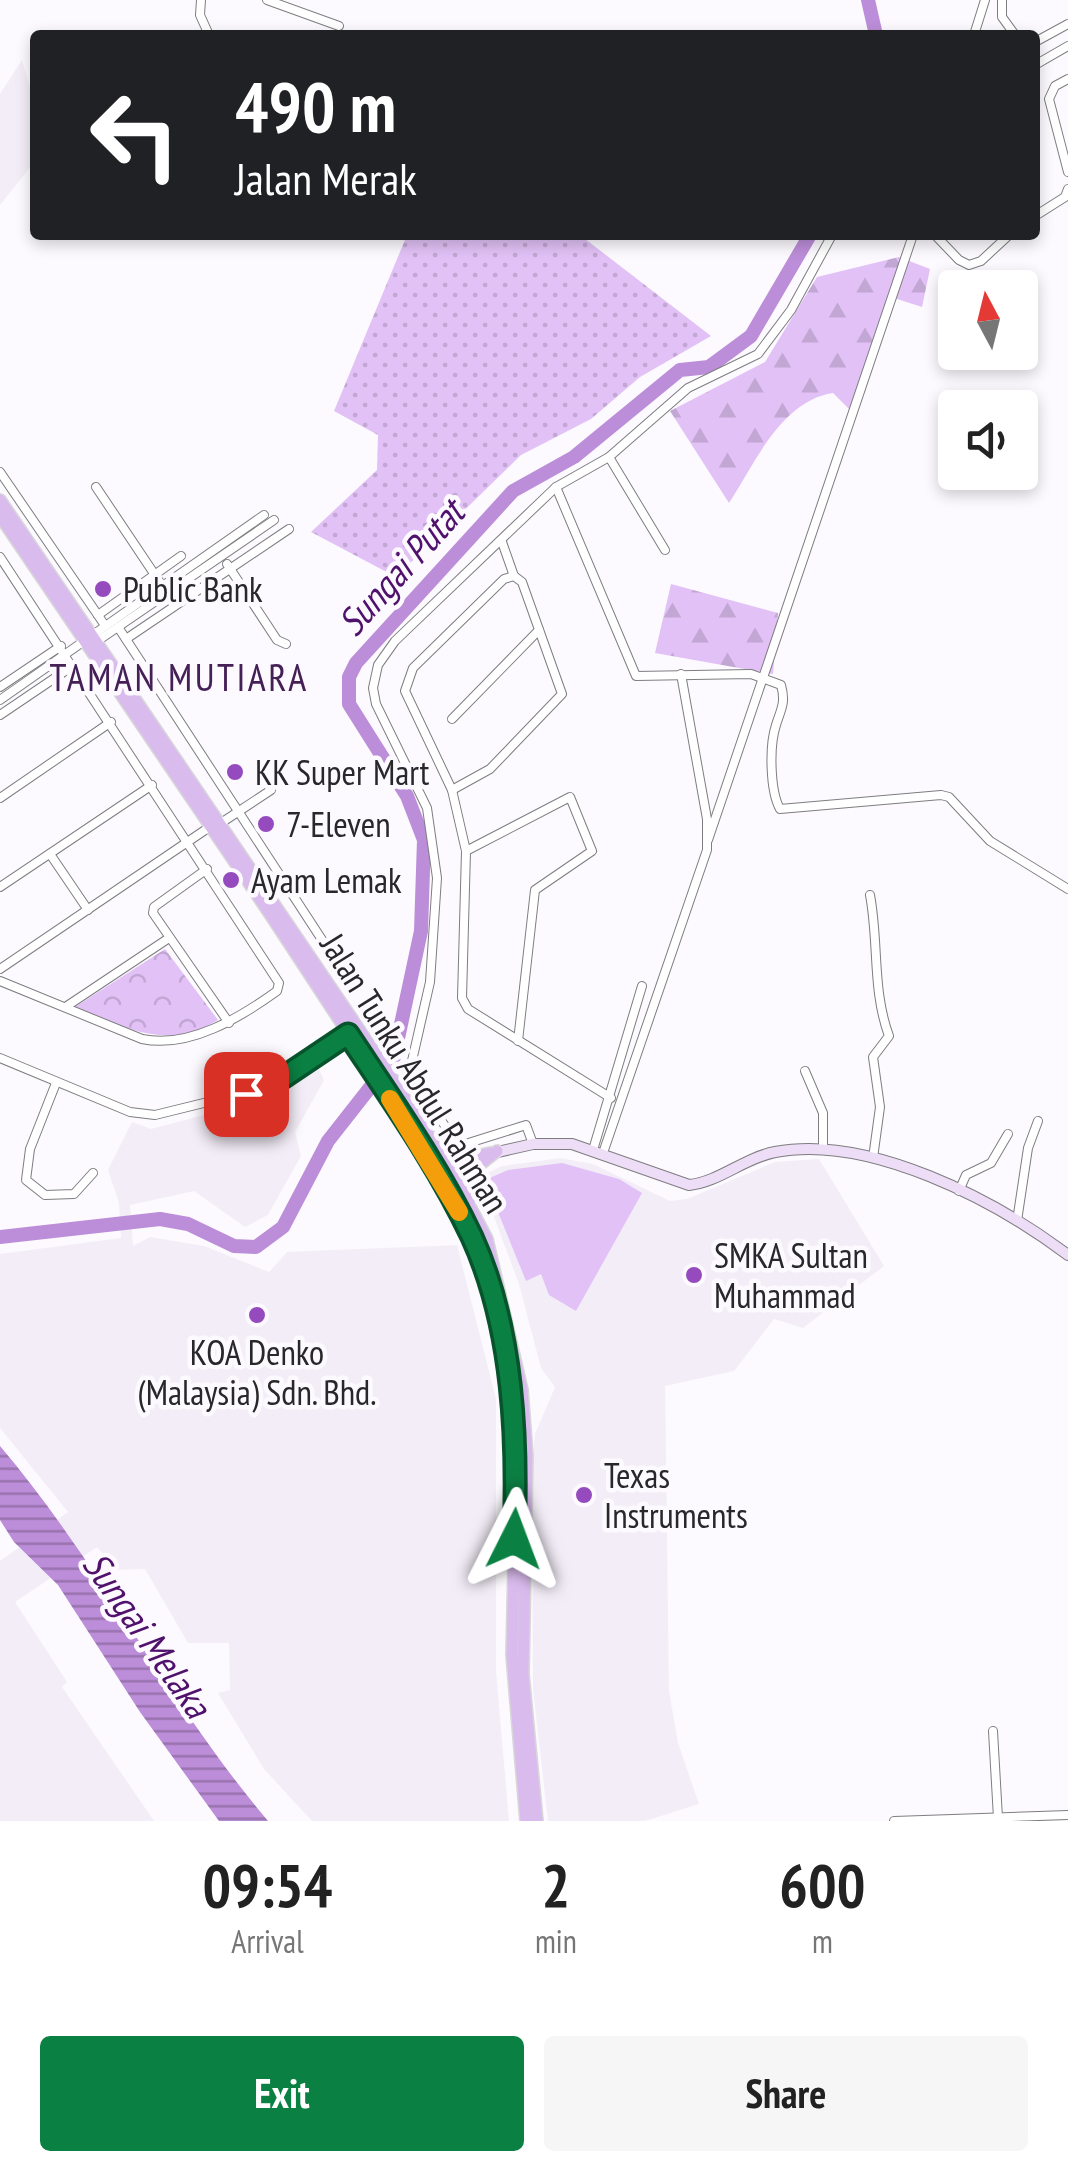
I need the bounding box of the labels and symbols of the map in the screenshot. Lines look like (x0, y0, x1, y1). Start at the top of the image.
north arrow (938, 270, 1038, 370)
water label: Sungai Putat (326, 486, 477, 645)
place label: Public Bank (123, 566, 263, 612)
marker: Public Bank (92, 578, 114, 600)
district label: TAMAN MUTIARA (49, 652, 309, 701)
place label: KK Super Mart (255, 749, 430, 795)
marker: KK Super Mart (224, 761, 246, 783)
place label: 7-Eleven (286, 801, 391, 847)
marker: 7-Eleven (255, 813, 277, 835)
place label: Ayam Lemak (251, 857, 402, 903)
marker: Ayam Lemak (220, 869, 242, 891)
street label: Jalan Tunku Abdul Rahman (310, 924, 520, 1221)
pin (204, 1052, 289, 1137)
place label: SMKA Sultan Muhammad (714, 1232, 868, 1318)
marker: SMKA Sultan Muhammad (683, 1264, 705, 1286)
marker: KOA Denko (Malaysia) Sdn. Bhd. (246, 1304, 268, 1326)
place label: KOA Denko (Malaysia) Sdn. Bhd. (138, 1329, 376, 1415)
place label: Texas Instruments (604, 1452, 748, 1538)
marker: Texas Instruments (573, 1484, 595, 1506)
position arrow (462, 1487, 566, 1591)
water label: Sungai Melaka (73, 1542, 224, 1728)

